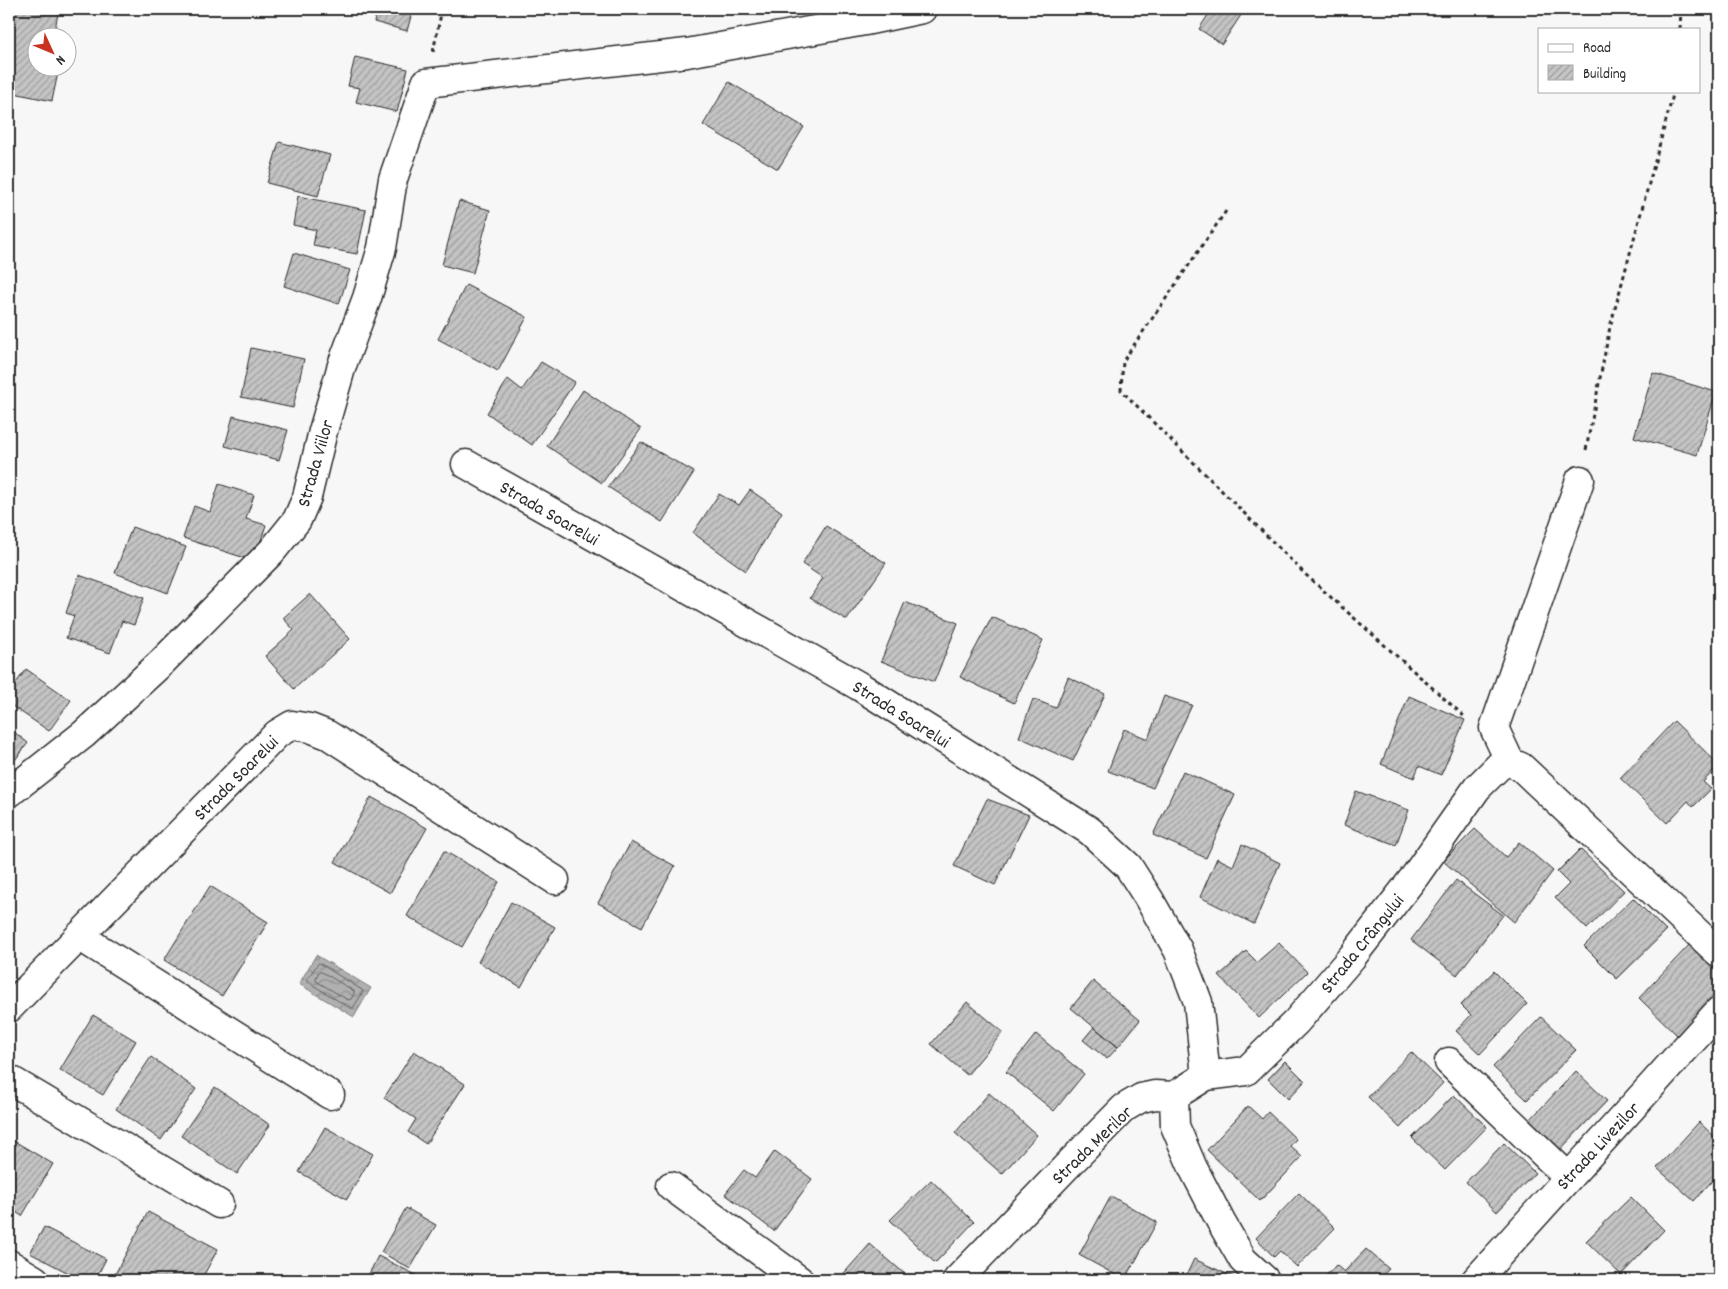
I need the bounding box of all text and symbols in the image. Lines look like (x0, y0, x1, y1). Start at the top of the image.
north arrow (28, 28, 78, 78)
legend (1538, 28, 1700, 92)
text: Road (1583, 38, 1611, 60)
text: N (50, 50, 70, 69)
text: Building (1583, 64, 1626, 86)
street label: Strada Viilor (292, 417, 343, 511)
street label: Strada Soarelui (493, 476, 603, 555)
street label: Strada Soarelui (846, 675, 955, 757)
street label: Strada Soarelui (189, 730, 287, 828)
street label: Strada Crângului (1315, 889, 1413, 1001)
street label: Strada Livezilor (1552, 1097, 1648, 1197)
street label: Strada Merilor (1047, 1101, 1140, 1192)

